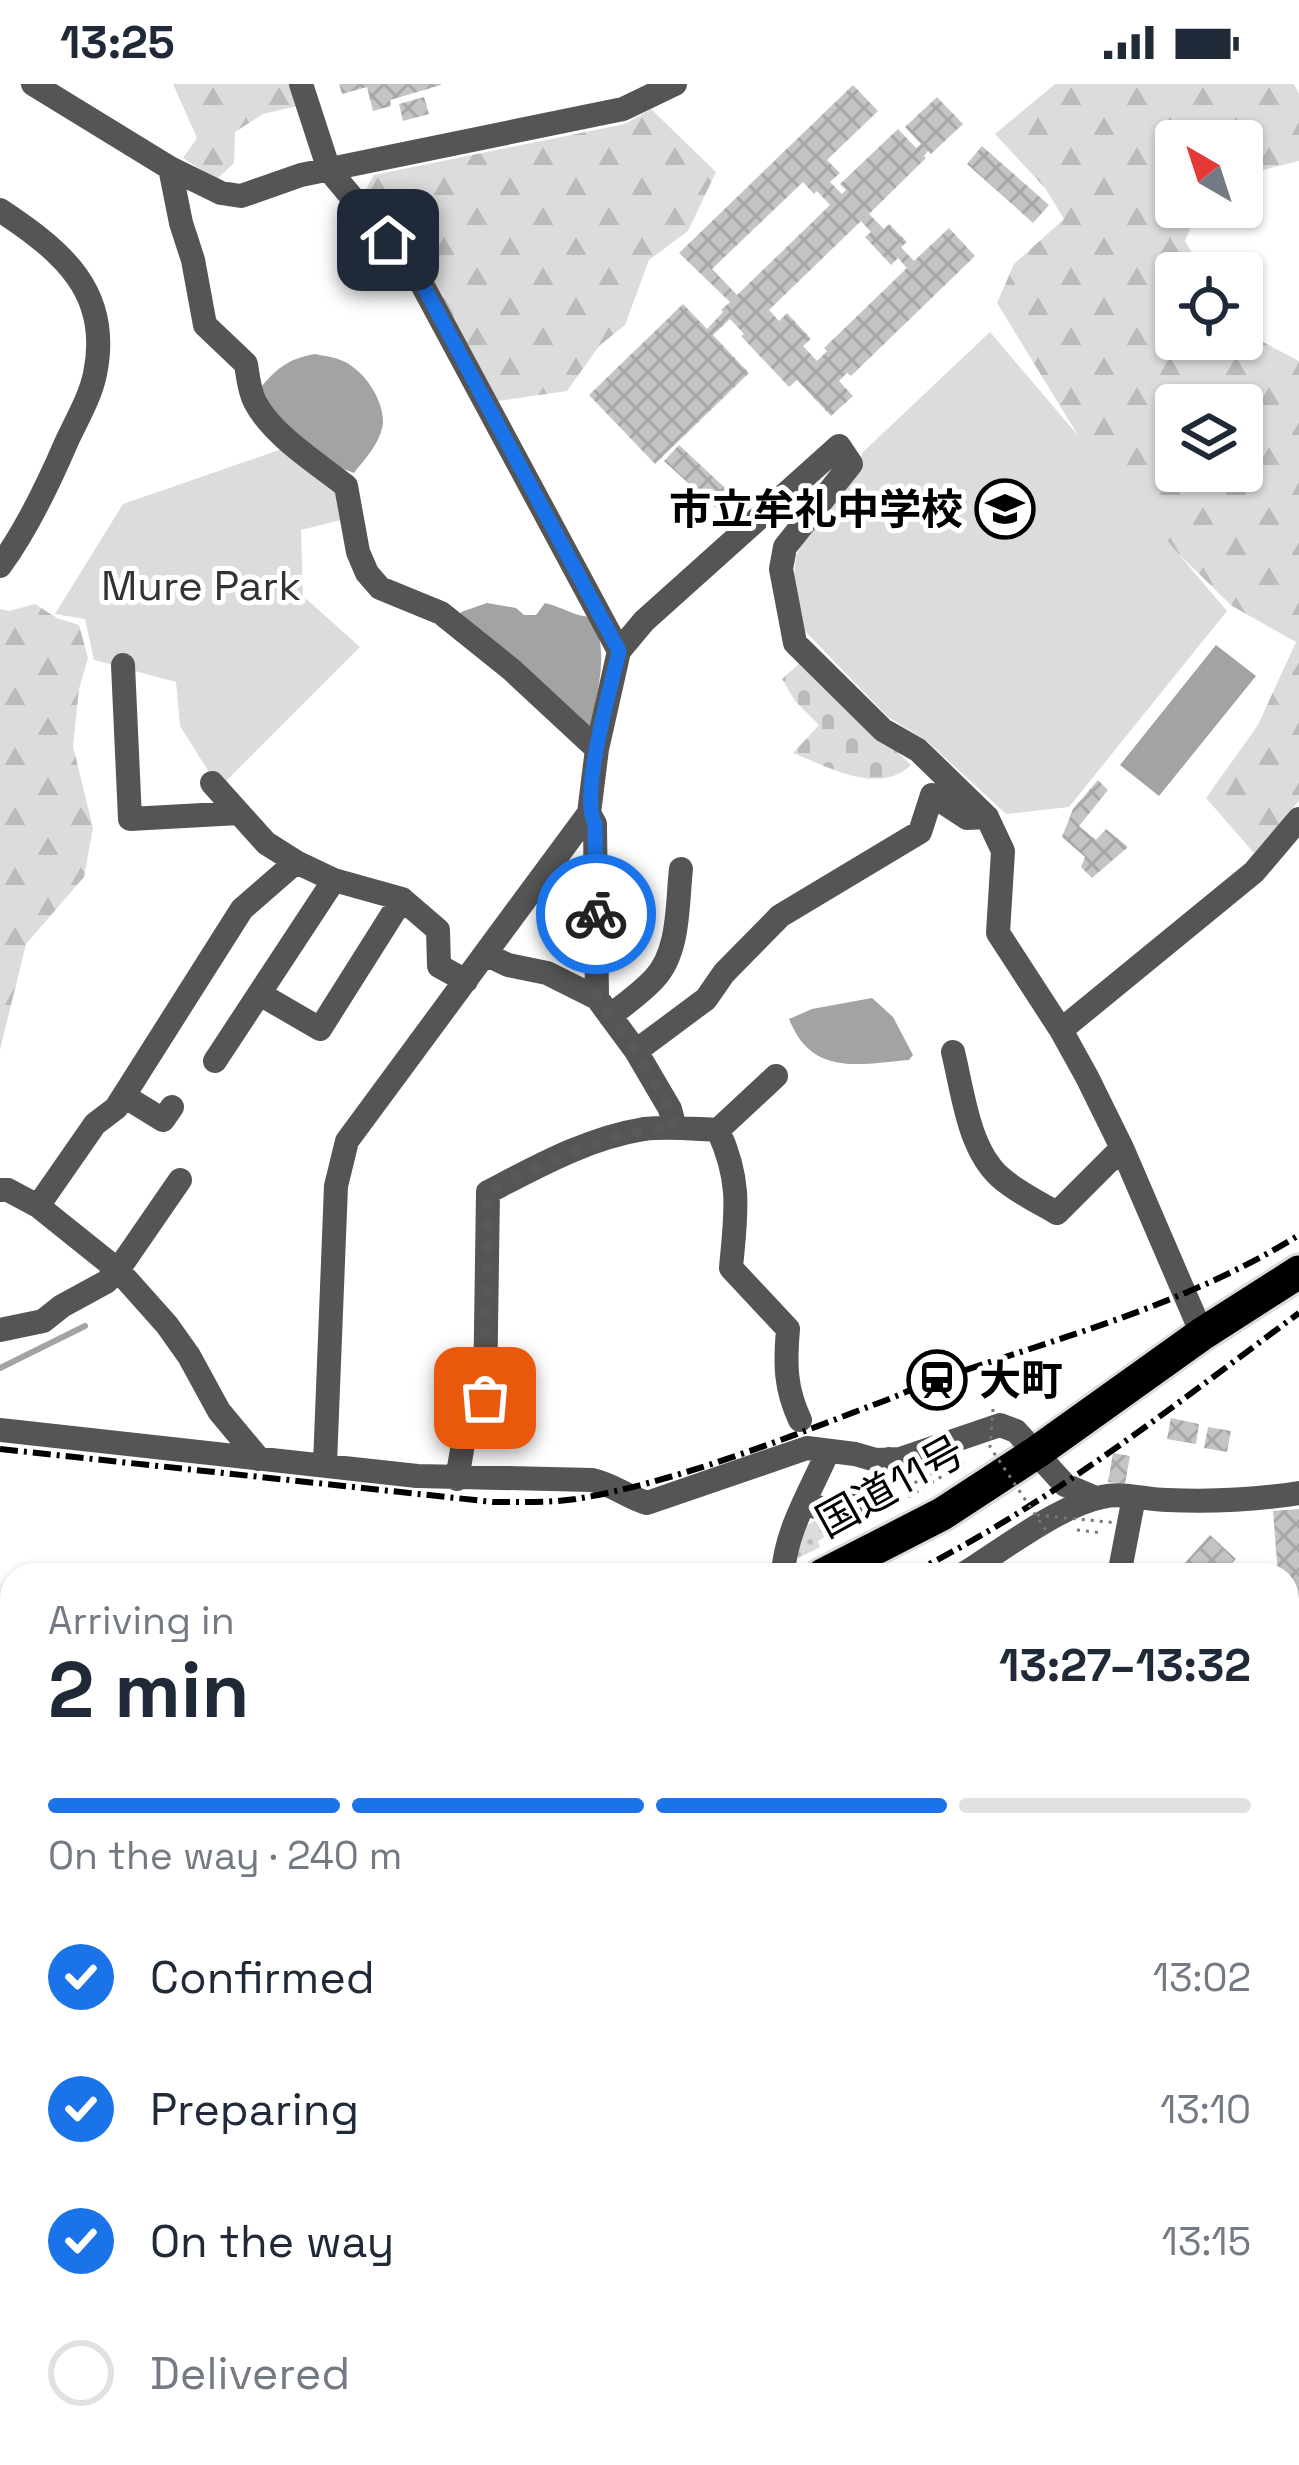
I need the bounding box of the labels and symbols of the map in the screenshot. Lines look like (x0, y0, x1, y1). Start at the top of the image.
north arrow (1155, 120, 1263, 228)
pin (337, 189, 439, 291)
school or university icon: 市立牟礼中学校 (974, 478, 1036, 540)
place label: 市立牟礼中学校 (669, 483, 963, 536)
park label: Mure Park (101, 559, 301, 612)
courier (536, 854, 656, 974)
pin (434, 1347, 536, 1449)
station icon: 大町 (906, 1349, 968, 1411)
place label: 大町 (979, 1354, 1063, 1407)
street label: 国道11号 (807, 1424, 974, 1549)

